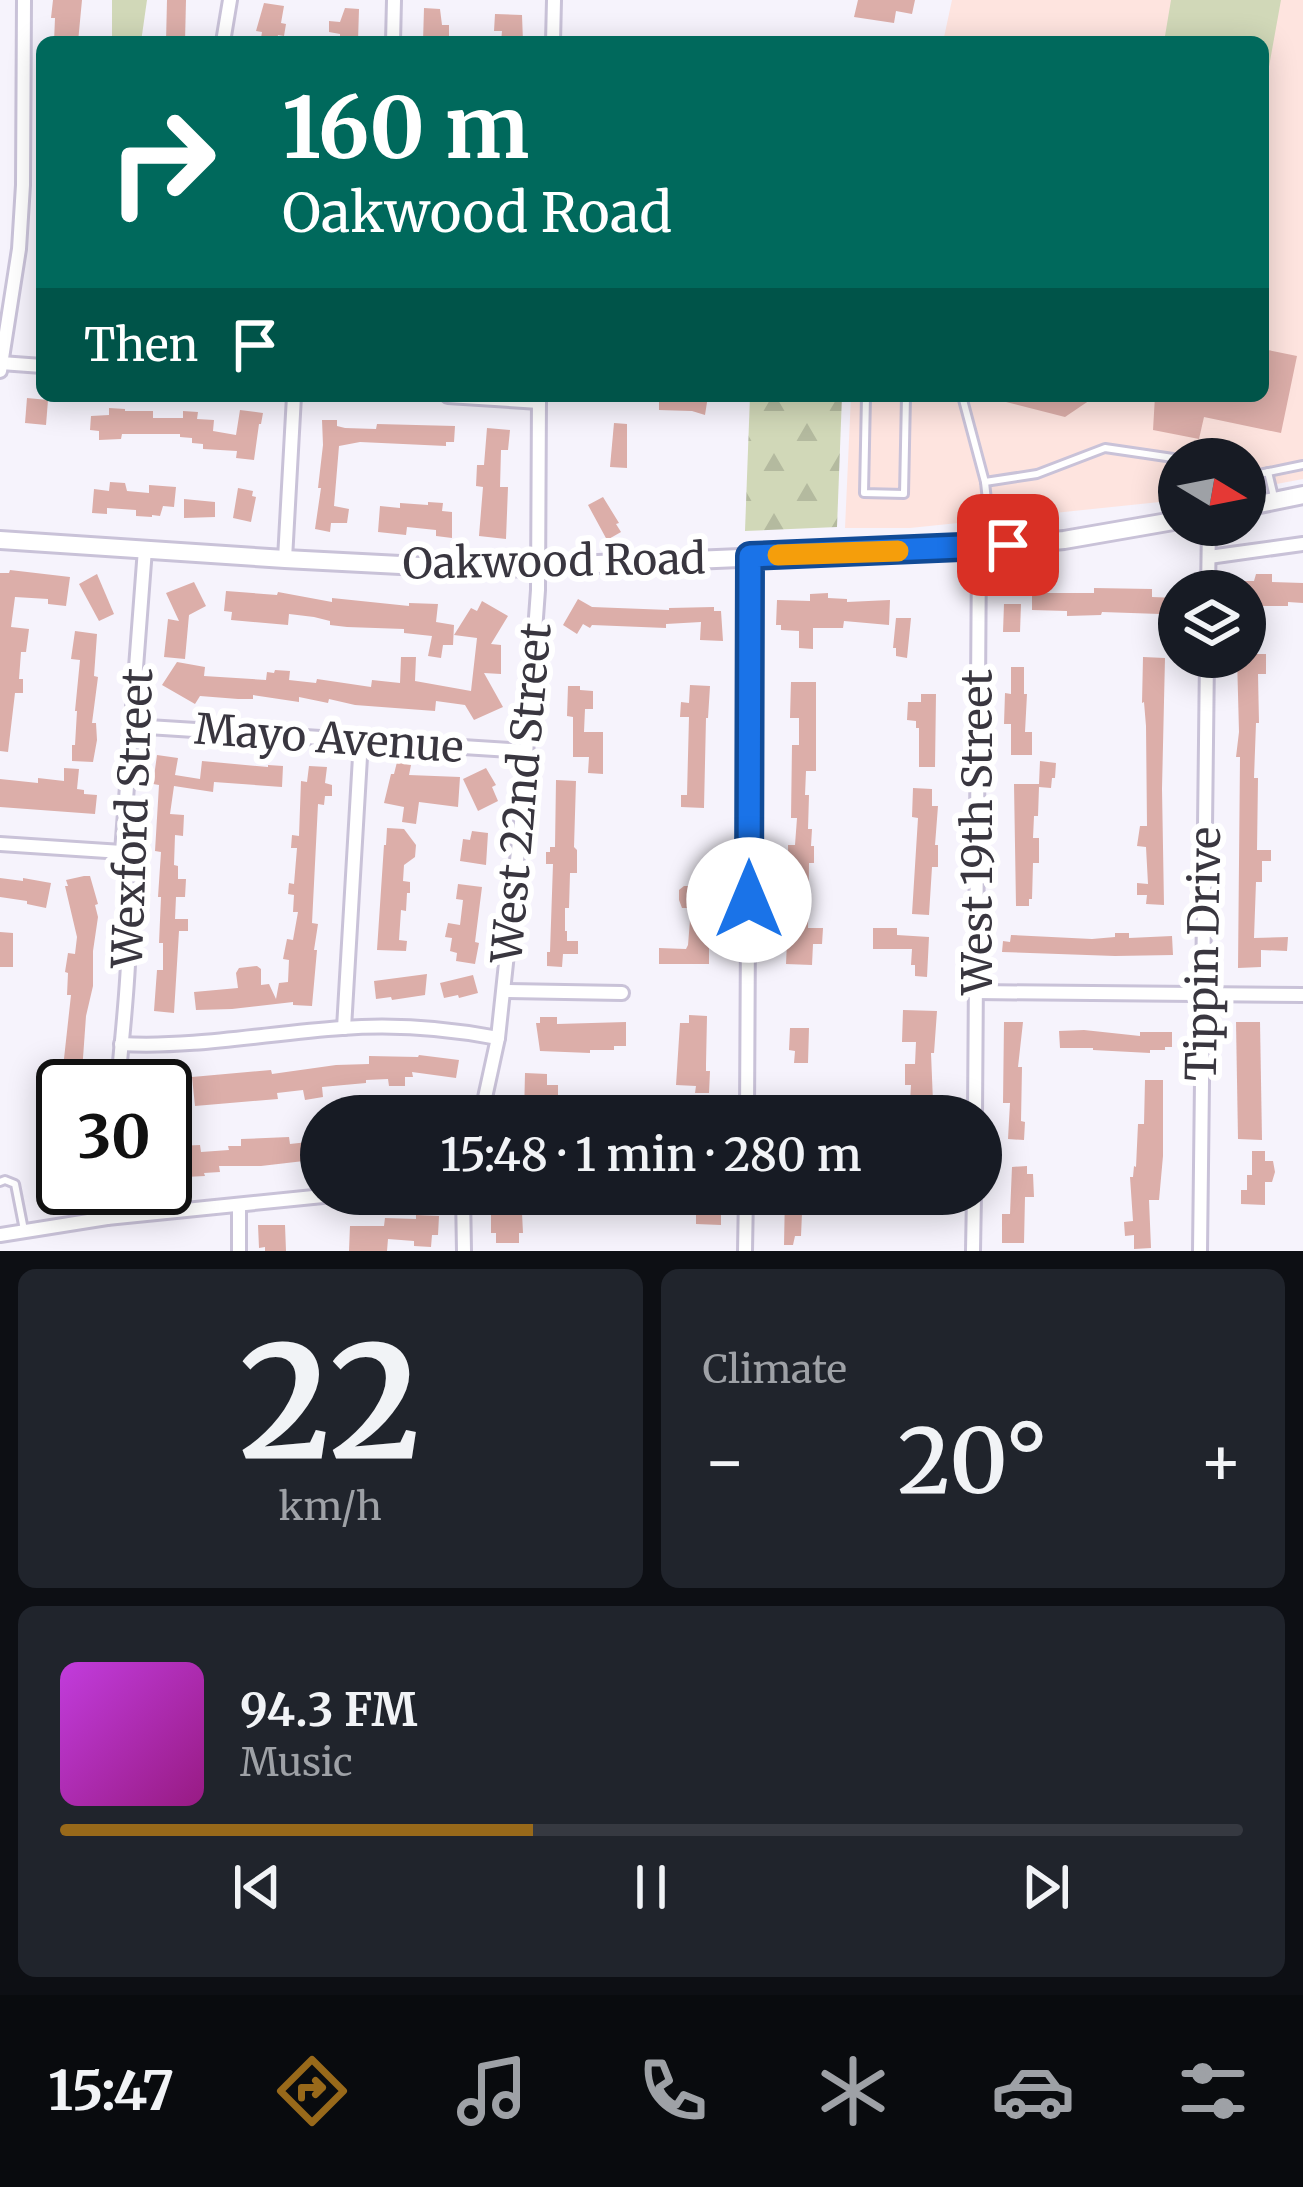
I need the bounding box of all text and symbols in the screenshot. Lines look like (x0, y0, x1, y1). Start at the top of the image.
text: 160 m (282, 75, 529, 181)
icon: right (84, 84, 240, 240)
text: Oakwood Road (282, 179, 672, 247)
icon: arrive (222, 312, 288, 378)
text: Then (84, 317, 198, 373)
north arrow (1158, 438, 1266, 546)
map controls (1158, 438, 1266, 678)
pin (957, 494, 1059, 596)
icon: arrive (975, 512, 1041, 578)
street label: Oakwood Road (402, 532, 706, 590)
button: layers (1158, 570, 1266, 678)
street label: West 22nd Street (480, 621, 562, 966)
street label: Wexford Street (101, 667, 163, 970)
street label: West 19th Street (951, 669, 1003, 996)
street label: Mayo Avenue (193, 703, 465, 773)
street label: Tippin Drive (1175, 826, 1231, 1082)
position arrow (686, 837, 812, 963)
speed limit sign: 30 (36, 1059, 192, 1215)
text: 15:48 · 1 min · 280 m (440, 1127, 862, 1183)
text: 22 (239, 1305, 421, 1502)
text: Climate (703, 1345, 847, 1394)
text: 20° (898, 1404, 1048, 1518)
text: − (703, 1420, 747, 1503)
text: + (1199, 1420, 1243, 1503)
text: km/h (279, 1482, 382, 1531)
text: 94.3 FM (240, 1682, 417, 1738)
text: Music (240, 1738, 353, 1787)
icon: previous (224, 1854, 290, 1920)
icon: pause (618, 1854, 684, 1920)
icon: next (1013, 1854, 1079, 1920)
icon: directions (270, 2049, 354, 2133)
icon: music (450, 2049, 534, 2133)
icon: phone (631, 2049, 715, 2133)
icon: climate (811, 2049, 895, 2133)
icon: car (991, 2049, 1075, 2133)
icon: filters (1171, 2049, 1255, 2133)
text: 15:47 (48, 2057, 174, 2125)

